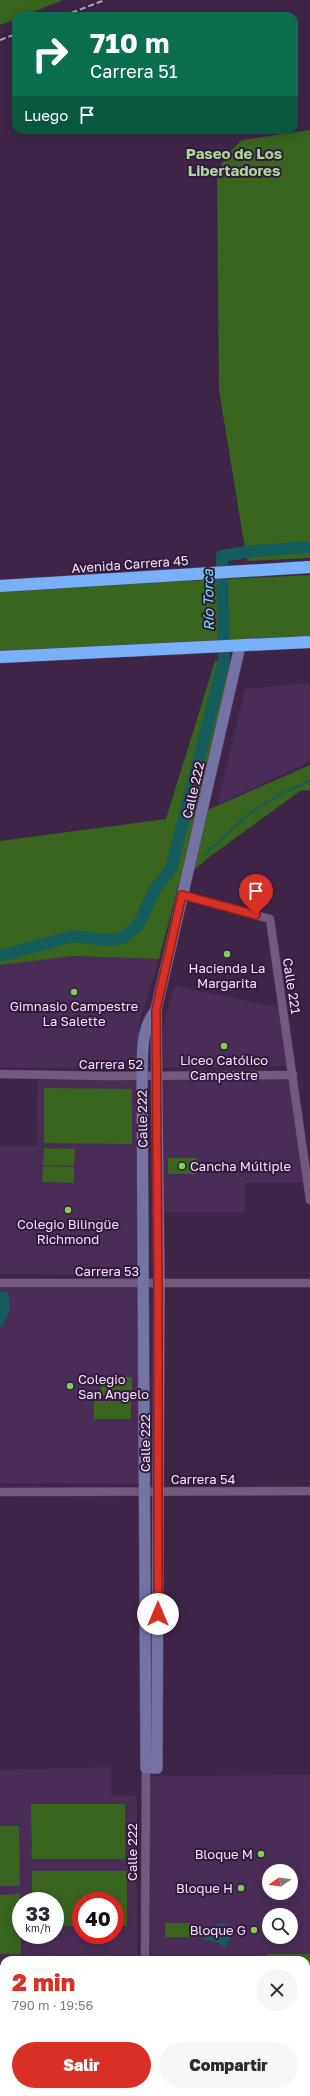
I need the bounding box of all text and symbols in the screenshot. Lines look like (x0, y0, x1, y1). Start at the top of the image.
text: 710 m (90, 26, 169, 59)
icon: right (24, 28, 76, 80)
text: Carrera 51 (90, 60, 177, 82)
icon: arrive (76, 104, 98, 126)
text: Luego (24, 106, 68, 124)
district label: Paseo de Los Libertadores (186, 144, 282, 179)
street label: Avenida Carrera 45 (71, 552, 189, 576)
water label: Río Torca (199, 568, 217, 631)
street label: Calle 222 (179, 760, 207, 820)
pin (239, 874, 273, 915)
icon: arrive (245, 880, 267, 902)
marker: Hacienda La Margarita (222, 949, 232, 959)
street label: Calle 221 (280, 957, 304, 1015)
place label: Hacienda La Margarita (189, 960, 265, 991)
marker: Gimnasio Campestre La Salette (69, 987, 79, 997)
place label: Gimnasio Campestre La Salette (10, 998, 138, 1029)
marker: Liceo Católico Campestre (219, 1041, 229, 1051)
place label: Liceo Católico Campestre (180, 1052, 268, 1083)
street label: Carrera 52 (79, 1056, 143, 1072)
street label: Calle 222 (133, 1090, 151, 1148)
place label: Cancha Múltiple (190, 1158, 291, 1174)
marker: Cancha Múltiple (177, 1161, 187, 1171)
marker: Colegio Bilingüe Richmond (63, 1205, 73, 1215)
place label: Colegio Bilingüe Richmond (17, 1216, 119, 1247)
street label: Carrera 53 (75, 1263, 139, 1279)
place label: Colegio San Angelo (78, 1371, 149, 1402)
marker: Colegio San Angelo (65, 1381, 75, 1391)
street label: Calle 222 (137, 1414, 153, 1472)
street label: Carrera 54 (171, 1471, 235, 1487)
position arrow (137, 1593, 179, 1635)
street label: Calle 222 (124, 1823, 140, 1881)
place label: Bloque M (195, 1846, 253, 1862)
marker: Bloque M (256, 1849, 266, 1859)
north arrow (262, 1864, 298, 1900)
map controls (262, 1864, 298, 1944)
place label: Bloque H (176, 1880, 233, 1896)
marker: Bloque H (236, 1883, 246, 1893)
speed limit sign: 40 (72, 1892, 124, 1944)
text: 33 (26, 1901, 50, 1925)
button: search (262, 1908, 298, 1944)
text: km/h (25, 1922, 51, 1934)
place label: Bloque G (190, 1922, 246, 1938)
marker: Bloque G (249, 1925, 259, 1935)
text: 2 min (12, 1967, 75, 1996)
button: close (256, 1969, 298, 2011)
text: 790 m · 19:56 (12, 1997, 93, 2013)
button: Salir (12, 2042, 151, 2088)
button: Compartir (159, 2042, 298, 2088)

